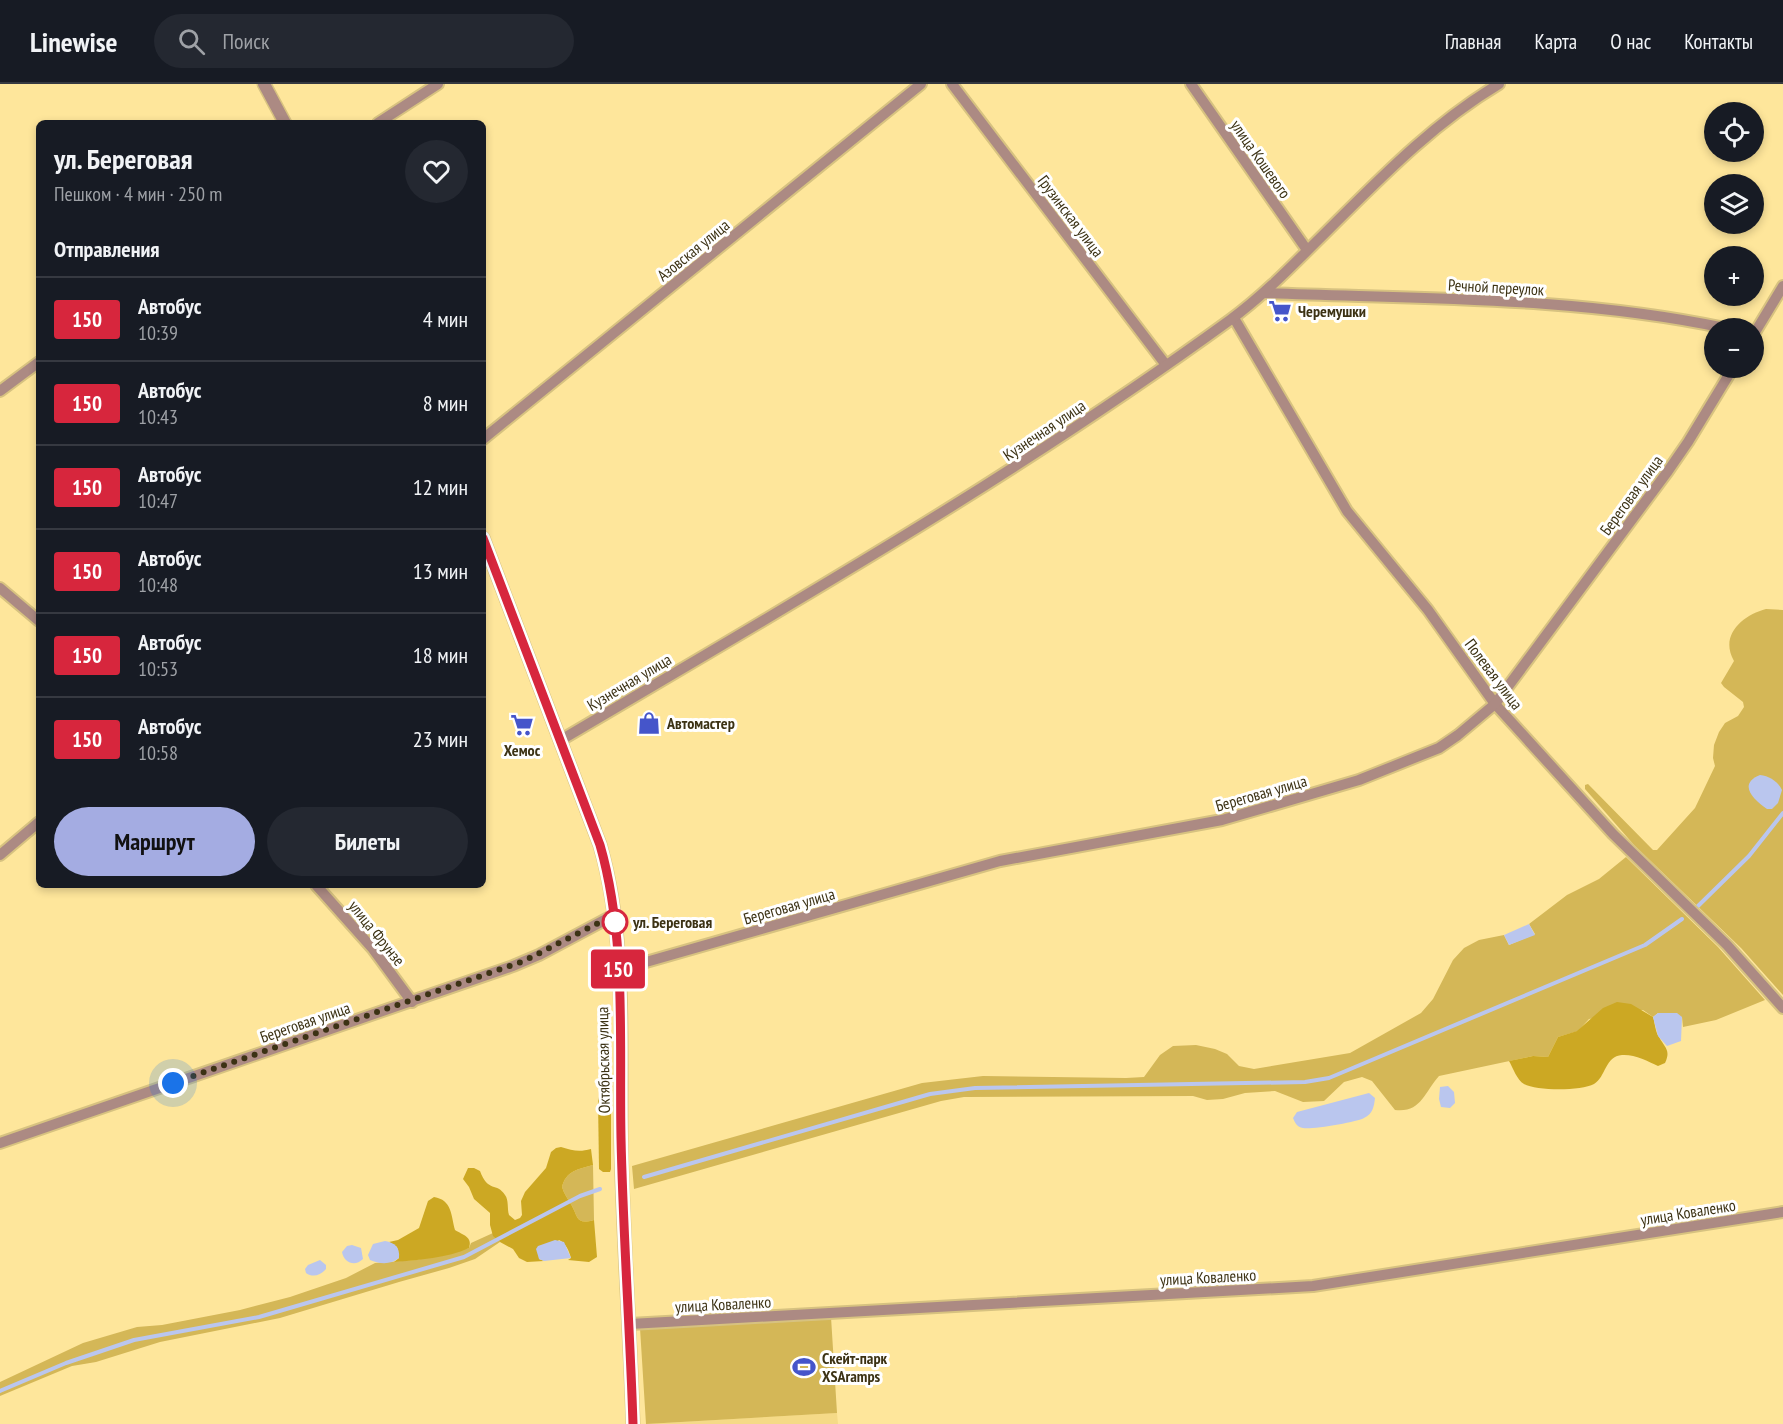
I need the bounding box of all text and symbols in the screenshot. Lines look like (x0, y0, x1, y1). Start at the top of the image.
search box (154, 14, 574, 68)
text: Linewise (30, 23, 118, 60)
icon: search (175, 25, 208, 58)
text: Поиск (223, 27, 270, 55)
text: Главная (1445, 28, 1501, 55)
text: Карта (1534, 28, 1577, 55)
text: О нас (1610, 28, 1651, 55)
text: Контакты (1684, 28, 1753, 55)
map controls (1704, 102, 1764, 378)
button: locate (1704, 102, 1764, 162)
street label: улица Кошевого (1227, 116, 1295, 202)
text: ул. Береговая (54, 140, 193, 177)
button: heart (405, 140, 468, 203)
street label: Грузинская улица (1034, 171, 1108, 261)
button: layers (1704, 174, 1764, 234)
text: Пешком · 4 мин · 250 m (54, 181, 222, 207)
street label: Азовская улица (653, 215, 733, 285)
text: Отправления (54, 235, 160, 263)
button: + (1704, 246, 1764, 306)
street label: Речной переулок (1447, 274, 1545, 300)
text: Автобус (138, 292, 201, 320)
supermarket icon: Черемушки (1267, 298, 1293, 324)
place label: Черемушки (1298, 301, 1366, 321)
text: 4 мин (423, 305, 468, 333)
text: 150 (72, 306, 102, 333)
button: − (1704, 318, 1764, 378)
text: 10:39 (138, 320, 178, 346)
text: Автобус (138, 376, 201, 404)
text: 8 мин (423, 389, 468, 417)
text: 150 (72, 390, 102, 417)
street label: Кузнечная улица (999, 395, 1089, 465)
text: 10:43 (138, 404, 178, 430)
street label: Береговая улица (1595, 451, 1667, 539)
text: Автобус (138, 460, 201, 488)
text: 12 мин (413, 473, 468, 501)
text: 150 (72, 474, 102, 501)
text: 10:47 (138, 488, 178, 514)
text: Автобус (138, 544, 201, 572)
text: 13 мин (413, 557, 468, 585)
text: 150 (72, 558, 102, 585)
text: 10:48 (138, 572, 178, 598)
text: Автобус (138, 628, 201, 656)
street label: Полевая улица (1461, 635, 1527, 713)
text: 18 мин (413, 641, 468, 669)
text: 150 (72, 642, 102, 669)
street label: Кузнечная улица (583, 649, 675, 715)
text: 10:53 (138, 656, 178, 682)
shop icon: Автомастер (636, 710, 662, 736)
text: Автобус (138, 712, 201, 740)
supermarket icon: Хемос (509, 712, 535, 738)
place label: Автомастер (666, 713, 735, 733)
text: 23 мин (413, 725, 468, 753)
text: 150 (72, 726, 102, 753)
text: 10:58 (138, 740, 178, 766)
place label: Хемос (504, 740, 541, 760)
street label: Береговая улица (1213, 770, 1309, 816)
button: Маршрут (54, 807, 255, 876)
button: Билеты (267, 807, 468, 876)
street label: Береговая улица (741, 883, 837, 929)
street label: улица Фрунзе (345, 896, 409, 970)
marker: ул. Береговая (602, 909, 628, 935)
place label: ул. Береговая (632, 912, 712, 932)
line badge: 150 (584, 950, 652, 988)
text: 150 (603, 956, 633, 983)
street label: Береговая улица (257, 997, 353, 1047)
street label: Октябрьская улица (592, 1006, 614, 1114)
your location (158, 1068, 188, 1098)
street label: улица Коваленко (1639, 1195, 1737, 1229)
street label: улица Коваленко (1159, 1264, 1257, 1290)
street label: улица Коваленко (674, 1291, 772, 1317)
place label: Скейт-парк XSAramps (822, 1348, 888, 1386)
sports icon: Скейт-парк XSAramps (791, 1354, 817, 1380)

